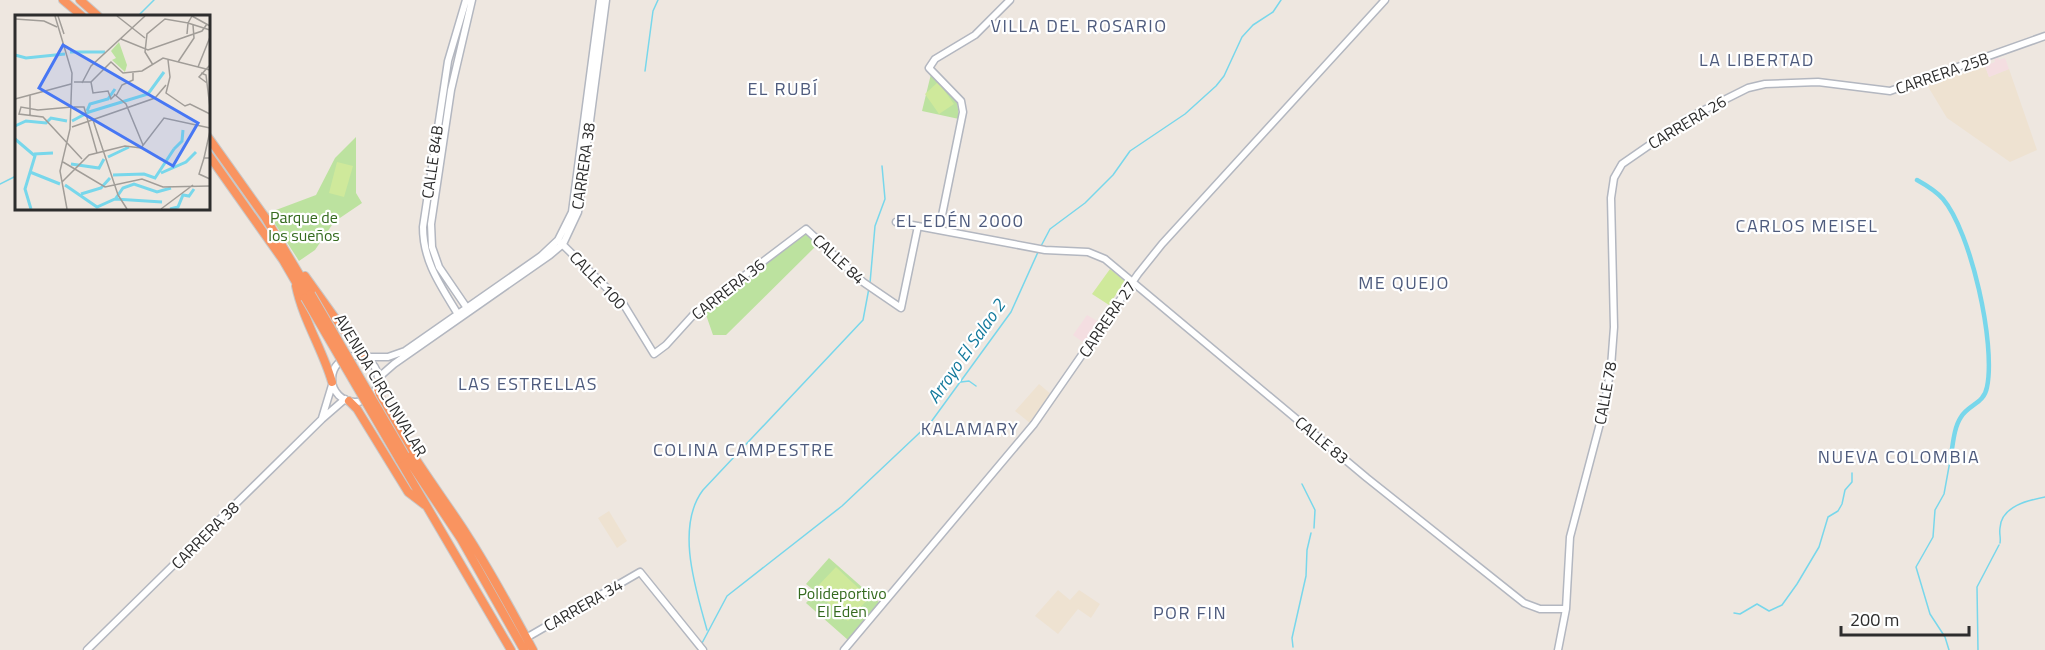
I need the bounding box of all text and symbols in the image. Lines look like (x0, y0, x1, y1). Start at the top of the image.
district label: VILLA DEL ROSARIO (990, 12, 1168, 39)
inset map (15, 15, 210, 210)
district label: LA LIBERTAD (1699, 46, 1815, 73)
street label: CARRERA 25B (1892, 46, 1992, 100)
district label: EL RUBÍ (747, 75, 819, 102)
street label: CARRERA 26 (1643, 89, 1731, 155)
street label: CARRERA 38 (565, 121, 601, 211)
street label: CALLE 84B (415, 124, 449, 200)
park label: Parque de los sueños (268, 205, 340, 247)
district label: EL EDÉN 2000 (896, 207, 1024, 234)
district label: CARLOS MEISEL (1736, 212, 1878, 239)
street label: CALLE 84 (807, 228, 871, 290)
street label: CALLE 100 (564, 245, 632, 315)
street label: CARRERA 36 (686, 253, 770, 325)
district label: ME QUEJO (1358, 269, 1450, 296)
street label: CARRERA 27 (1073, 276, 1141, 362)
water label: Arroyo El Salao 2 (920, 293, 1012, 408)
street label: AVENIDA CIRCUNVALAR (329, 309, 433, 461)
street label: CALLE 78 (1588, 359, 1622, 427)
district label: LAS ESTRELLAS (458, 370, 598, 397)
street label: CALLE 83 (1290, 410, 1354, 470)
district label: KALAMARY (921, 415, 1019, 442)
district label: COLINA CAMPESTRE (653, 436, 835, 463)
district label: NUEVA COLOMBIA (1818, 443, 1980, 470)
street label: CARRERA 38 (166, 496, 244, 574)
street label: CARRERA 34 (539, 573, 627, 637)
park label: Polideportivo El Eden (797, 581, 887, 623)
district label: POR FIN (1153, 599, 1227, 626)
scale bar (1841, 599, 1968, 637)
text: 200 m (1850, 606, 1899, 633)

